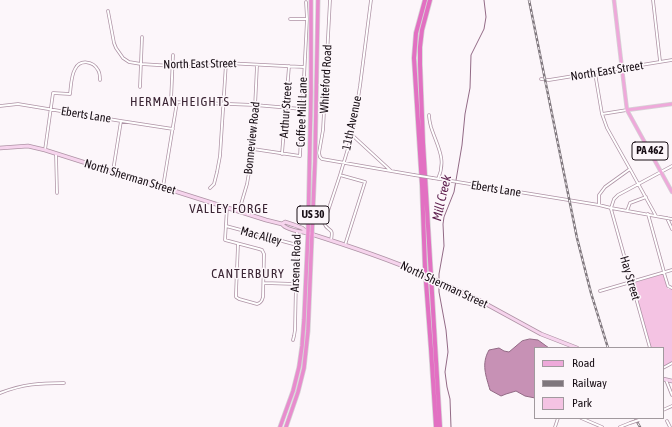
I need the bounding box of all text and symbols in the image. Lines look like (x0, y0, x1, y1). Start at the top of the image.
street label: Whiteford Road (317, 44, 335, 114)
street label: North East Street (163, 56, 237, 72)
street label: North East Street (570, 58, 644, 84)
street label: Coffee Mill Lane (294, 77, 310, 147)
street label: Arthur Street (277, 82, 295, 138)
district label: HERMAN HEIGHTS (130, 94, 230, 110)
street label: 11th Avenue (339, 94, 365, 152)
street label: Bonneview Road (241, 101, 263, 175)
street label: Eberts Lane (60, 104, 112, 126)
road number: PA 462 (632, 142, 668, 160)
street label: North Sherman Street (83, 156, 177, 198)
water label: Mill Creek (429, 173, 455, 223)
street label: Eberts Lane (470, 178, 522, 200)
district label: VALLEY FORGE (189, 201, 269, 217)
road number: US 30 (297, 206, 329, 224)
street label: Mac Alley (239, 224, 283, 248)
street label: Arsenal Road (288, 234, 304, 292)
street label: Hay Street (617, 254, 643, 302)
street label: North Sherman Street (398, 258, 490, 312)
district label: CANTERBURY (211, 266, 285, 282)
legend (534, 347, 664, 419)
text: Road (572, 356, 595, 370)
text: Railway (572, 376, 607, 390)
text: Park (572, 396, 592, 410)

